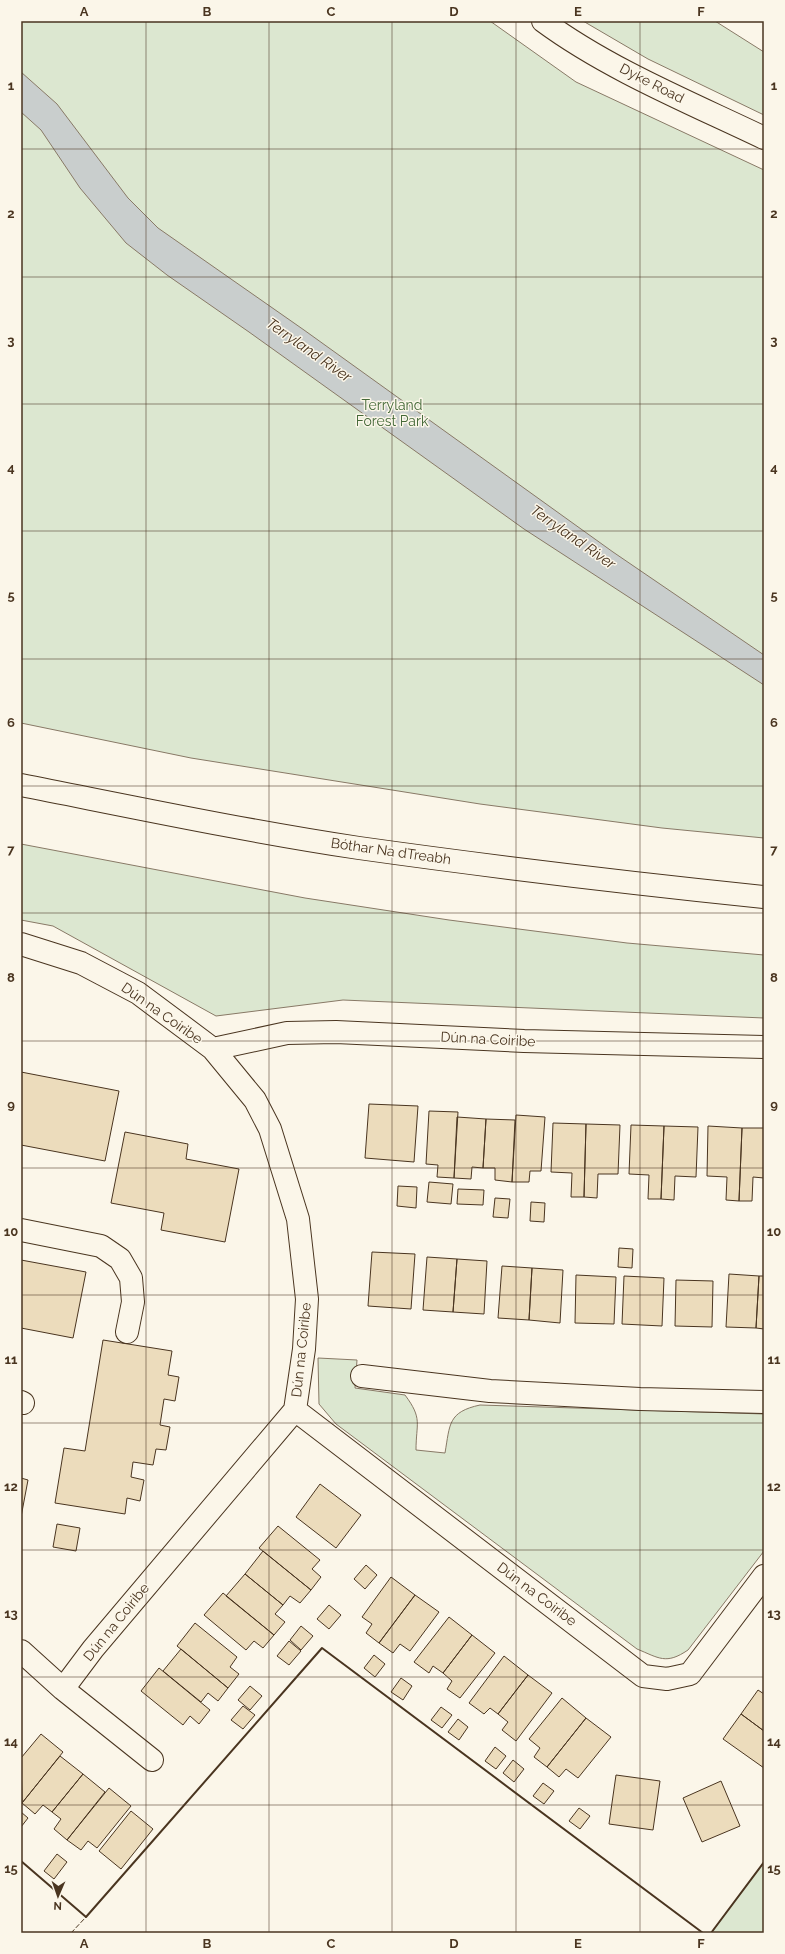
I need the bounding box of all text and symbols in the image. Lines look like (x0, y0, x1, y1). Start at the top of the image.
text: A (80, 4, 89, 19)
text: B (203, 4, 212, 19)
text: C (327, 4, 336, 19)
text: D (449, 4, 459, 19)
text: E (574, 4, 582, 19)
text: F (697, 4, 705, 19)
street label: Dyke Road (617, 60, 687, 106)
text: 1 (8, 78, 15, 93)
text: 1 (771, 78, 778, 93)
text: 2 (7, 206, 15, 221)
text: 2 (770, 206, 778, 221)
water label: Terryland River (263, 314, 356, 386)
text: 3 (7, 333, 15, 348)
text: 3 (770, 333, 778, 348)
park label: Terryland Forest Park (356, 397, 429, 429)
text: 4 (7, 460, 15, 475)
text: 4 (770, 460, 778, 475)
water label: Terryland River (527, 501, 620, 573)
text: 5 (7, 588, 15, 603)
text: 5 (770, 588, 778, 603)
text: 6 (7, 715, 15, 730)
text: 6 (770, 715, 778, 730)
street label: Bóthar Na dTreabh (330, 835, 452, 867)
text: 7 (7, 842, 15, 857)
text: 7 (770, 842, 778, 857)
text: 8 (7, 970, 15, 985)
text: 8 (770, 970, 778, 985)
street label: Dún na Coiribe (118, 979, 206, 1047)
street label: Dún na Coiribe (440, 1029, 536, 1049)
text: 9 (7, 1097, 15, 1112)
text: 9 (770, 1097, 778, 1112)
text: 10 (4, 1224, 18, 1239)
text: 10 (767, 1224, 781, 1239)
street label: Dún na Coiribe (288, 1302, 314, 1398)
text: 11 (5, 1352, 18, 1367)
text: 11 (768, 1352, 781, 1367)
text: 12 (4, 1479, 18, 1494)
text: 12 (767, 1479, 781, 1494)
street label: Dún na Coiribe (494, 1559, 580, 1629)
street label: Dún na Coiribe (80, 1580, 152, 1664)
text: 13 (4, 1606, 18, 1621)
text: 13 (767, 1606, 781, 1621)
text: 14 (4, 1734, 18, 1749)
text: 14 (767, 1734, 781, 1749)
text: 15 (4, 1861, 18, 1876)
text: 15 (767, 1861, 781, 1876)
north arrow (38, 1876, 78, 1916)
text: N (53, 1899, 62, 1912)
text: A (80, 1936, 89, 1951)
text: B (203, 1936, 212, 1951)
text: C (327, 1936, 336, 1951)
text: D (449, 1936, 459, 1951)
text: E (574, 1936, 582, 1951)
text: F (697, 1936, 705, 1951)

